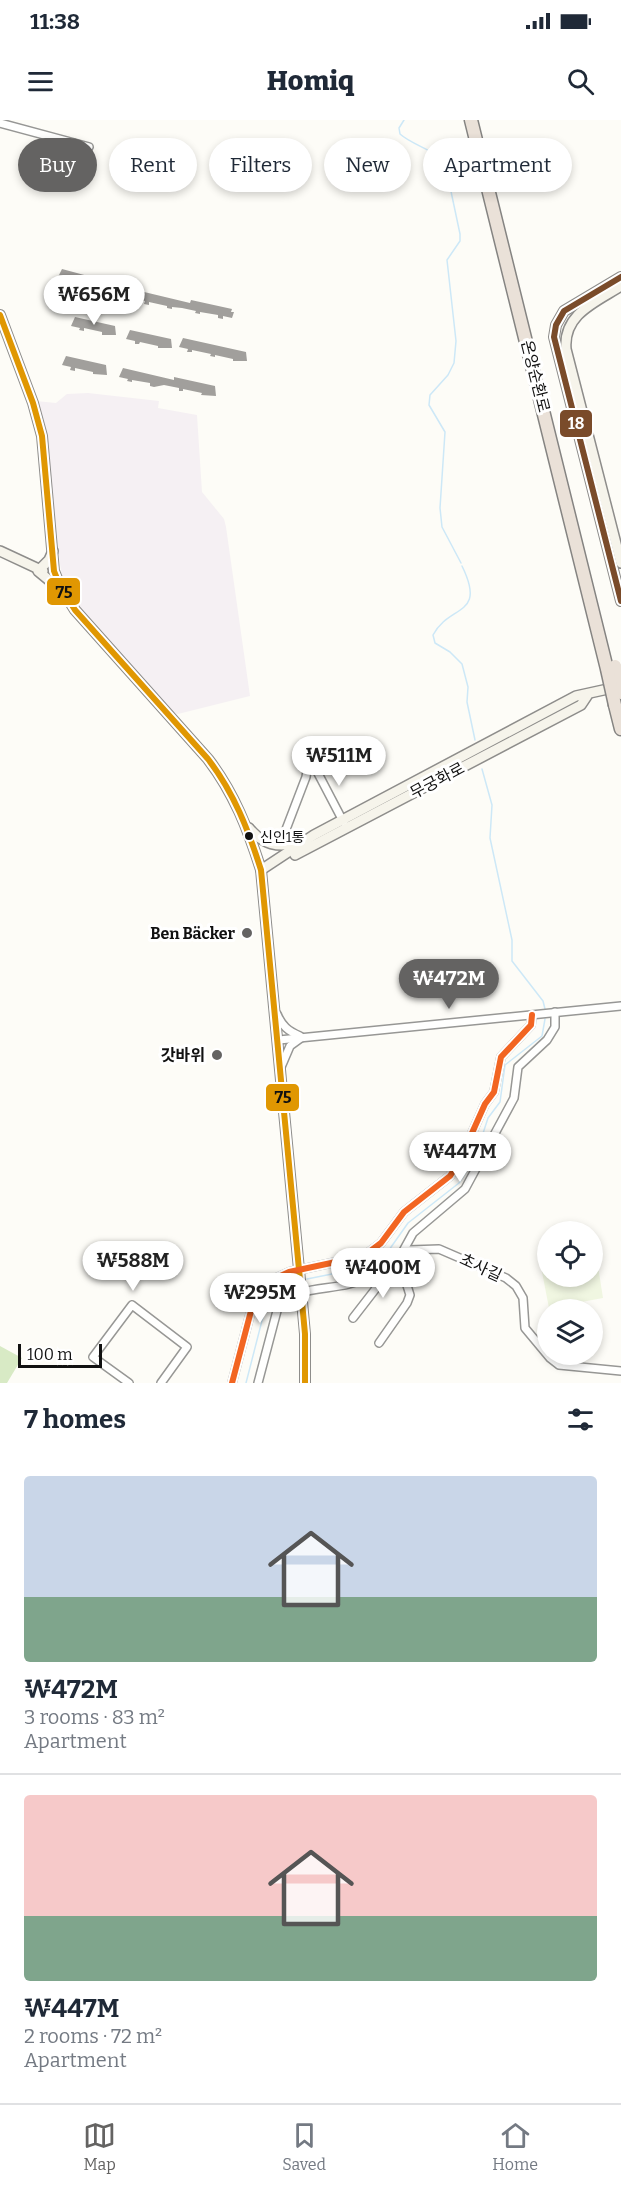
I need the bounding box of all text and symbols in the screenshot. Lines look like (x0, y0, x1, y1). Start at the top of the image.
text: 11:38 (30, 8, 80, 35)
icon: menu (24, 65, 57, 98)
text: Homiq (267, 65, 354, 97)
icon: search (564, 65, 597, 98)
chip: Buy (18, 138, 97, 192)
chip: Rent (109, 138, 197, 192)
chip: Filters (209, 138, 312, 192)
chip: New (324, 138, 411, 192)
chip: Apartment (423, 138, 572, 192)
pin: ₩656M (52, 275, 136, 326)
text: ₩656M (58, 282, 130, 306)
street label: 온양순환로 (517, 338, 554, 414)
line badge: 18 (559, 409, 593, 438)
text: 18 (568, 414, 584, 433)
line badge: 75 (46, 577, 81, 606)
text: 75 (55, 583, 73, 602)
pin: ₩511M (297, 736, 381, 787)
text: ₩511M (306, 743, 372, 767)
street label: 무궁화로 (407, 758, 468, 803)
place label: 신인1통 (260, 829, 304, 846)
marker: 신인1통 (243, 830, 255, 842)
place label: Ben Bäcker (150, 924, 235, 943)
marker: Ben Bäcker (240, 926, 254, 940)
pin: ₩472M (407, 959, 491, 1010)
text: ₩472M (413, 966, 485, 990)
place label: 갓바위 (161, 1046, 205, 1065)
marker: 갓바위 (210, 1048, 224, 1062)
line badge: 75 (265, 1083, 300, 1112)
text: 75 (274, 1088, 292, 1107)
pin: ₩447M (418, 1132, 502, 1183)
text: ₩447M (423, 1139, 497, 1163)
map controls (537, 1221, 603, 1365)
button: locate (537, 1221, 603, 1287)
pin: ₩588M (91, 1241, 175, 1292)
text: ₩588M (96, 1248, 170, 1272)
pin: ₩400M (341, 1248, 425, 1299)
street label: 초사길 (457, 1250, 505, 1285)
text: ₩400M (345, 1255, 421, 1279)
pin: ₩295M (218, 1273, 302, 1324)
text: ₩295M (224, 1280, 296, 1304)
button: layers (537, 1299, 603, 1365)
scale bar (18, 1341, 102, 1368)
text: 100 m (27, 1345, 72, 1364)
icon: filters (564, 1403, 597, 1436)
text: 7 homes (24, 1404, 126, 1435)
icon: home (257, 1515, 365, 1623)
text: ₩472M (24, 1674, 118, 1705)
text: 3 rooms · 83 m² (24, 1705, 165, 1729)
text: Apartment (24, 1729, 127, 1753)
icon: home (257, 1834, 365, 1942)
text: ₩447M (24, 1993, 120, 2024)
text: 2 rooms · 72 m² (24, 2024, 162, 2048)
text: Apartment (24, 2048, 127, 2072)
tab: Map (83, 2119, 116, 2174)
tab: Saved (282, 2119, 326, 2174)
tab: Home (492, 2119, 538, 2174)

